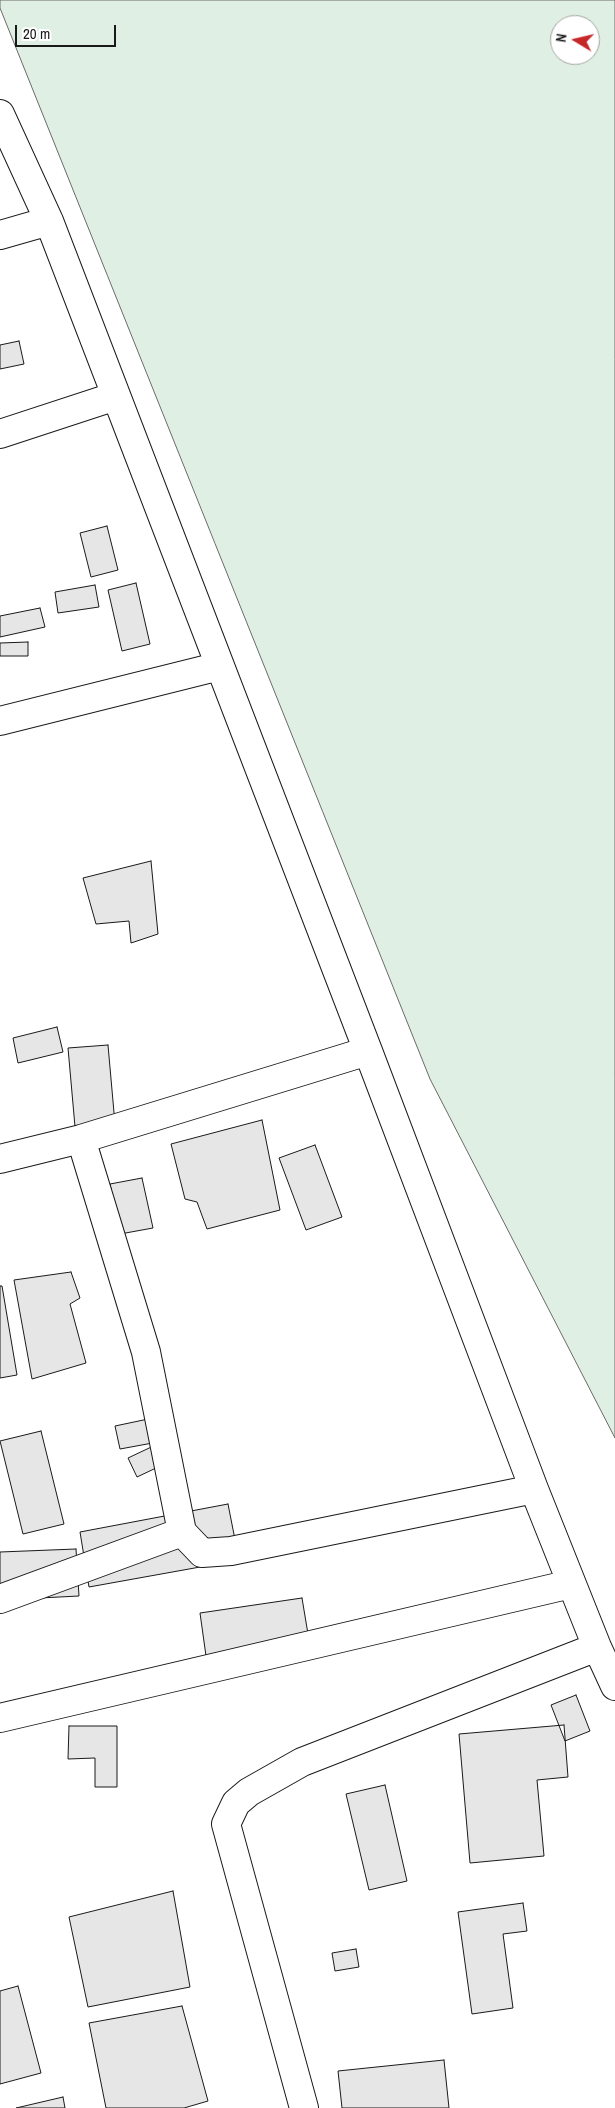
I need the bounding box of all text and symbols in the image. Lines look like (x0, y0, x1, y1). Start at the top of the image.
scale bar (18, 15, 119, 47)
north arrow (550, 15, 600, 65)
text: 20 m (23, 23, 50, 44)
text: N (552, 32, 571, 43)

